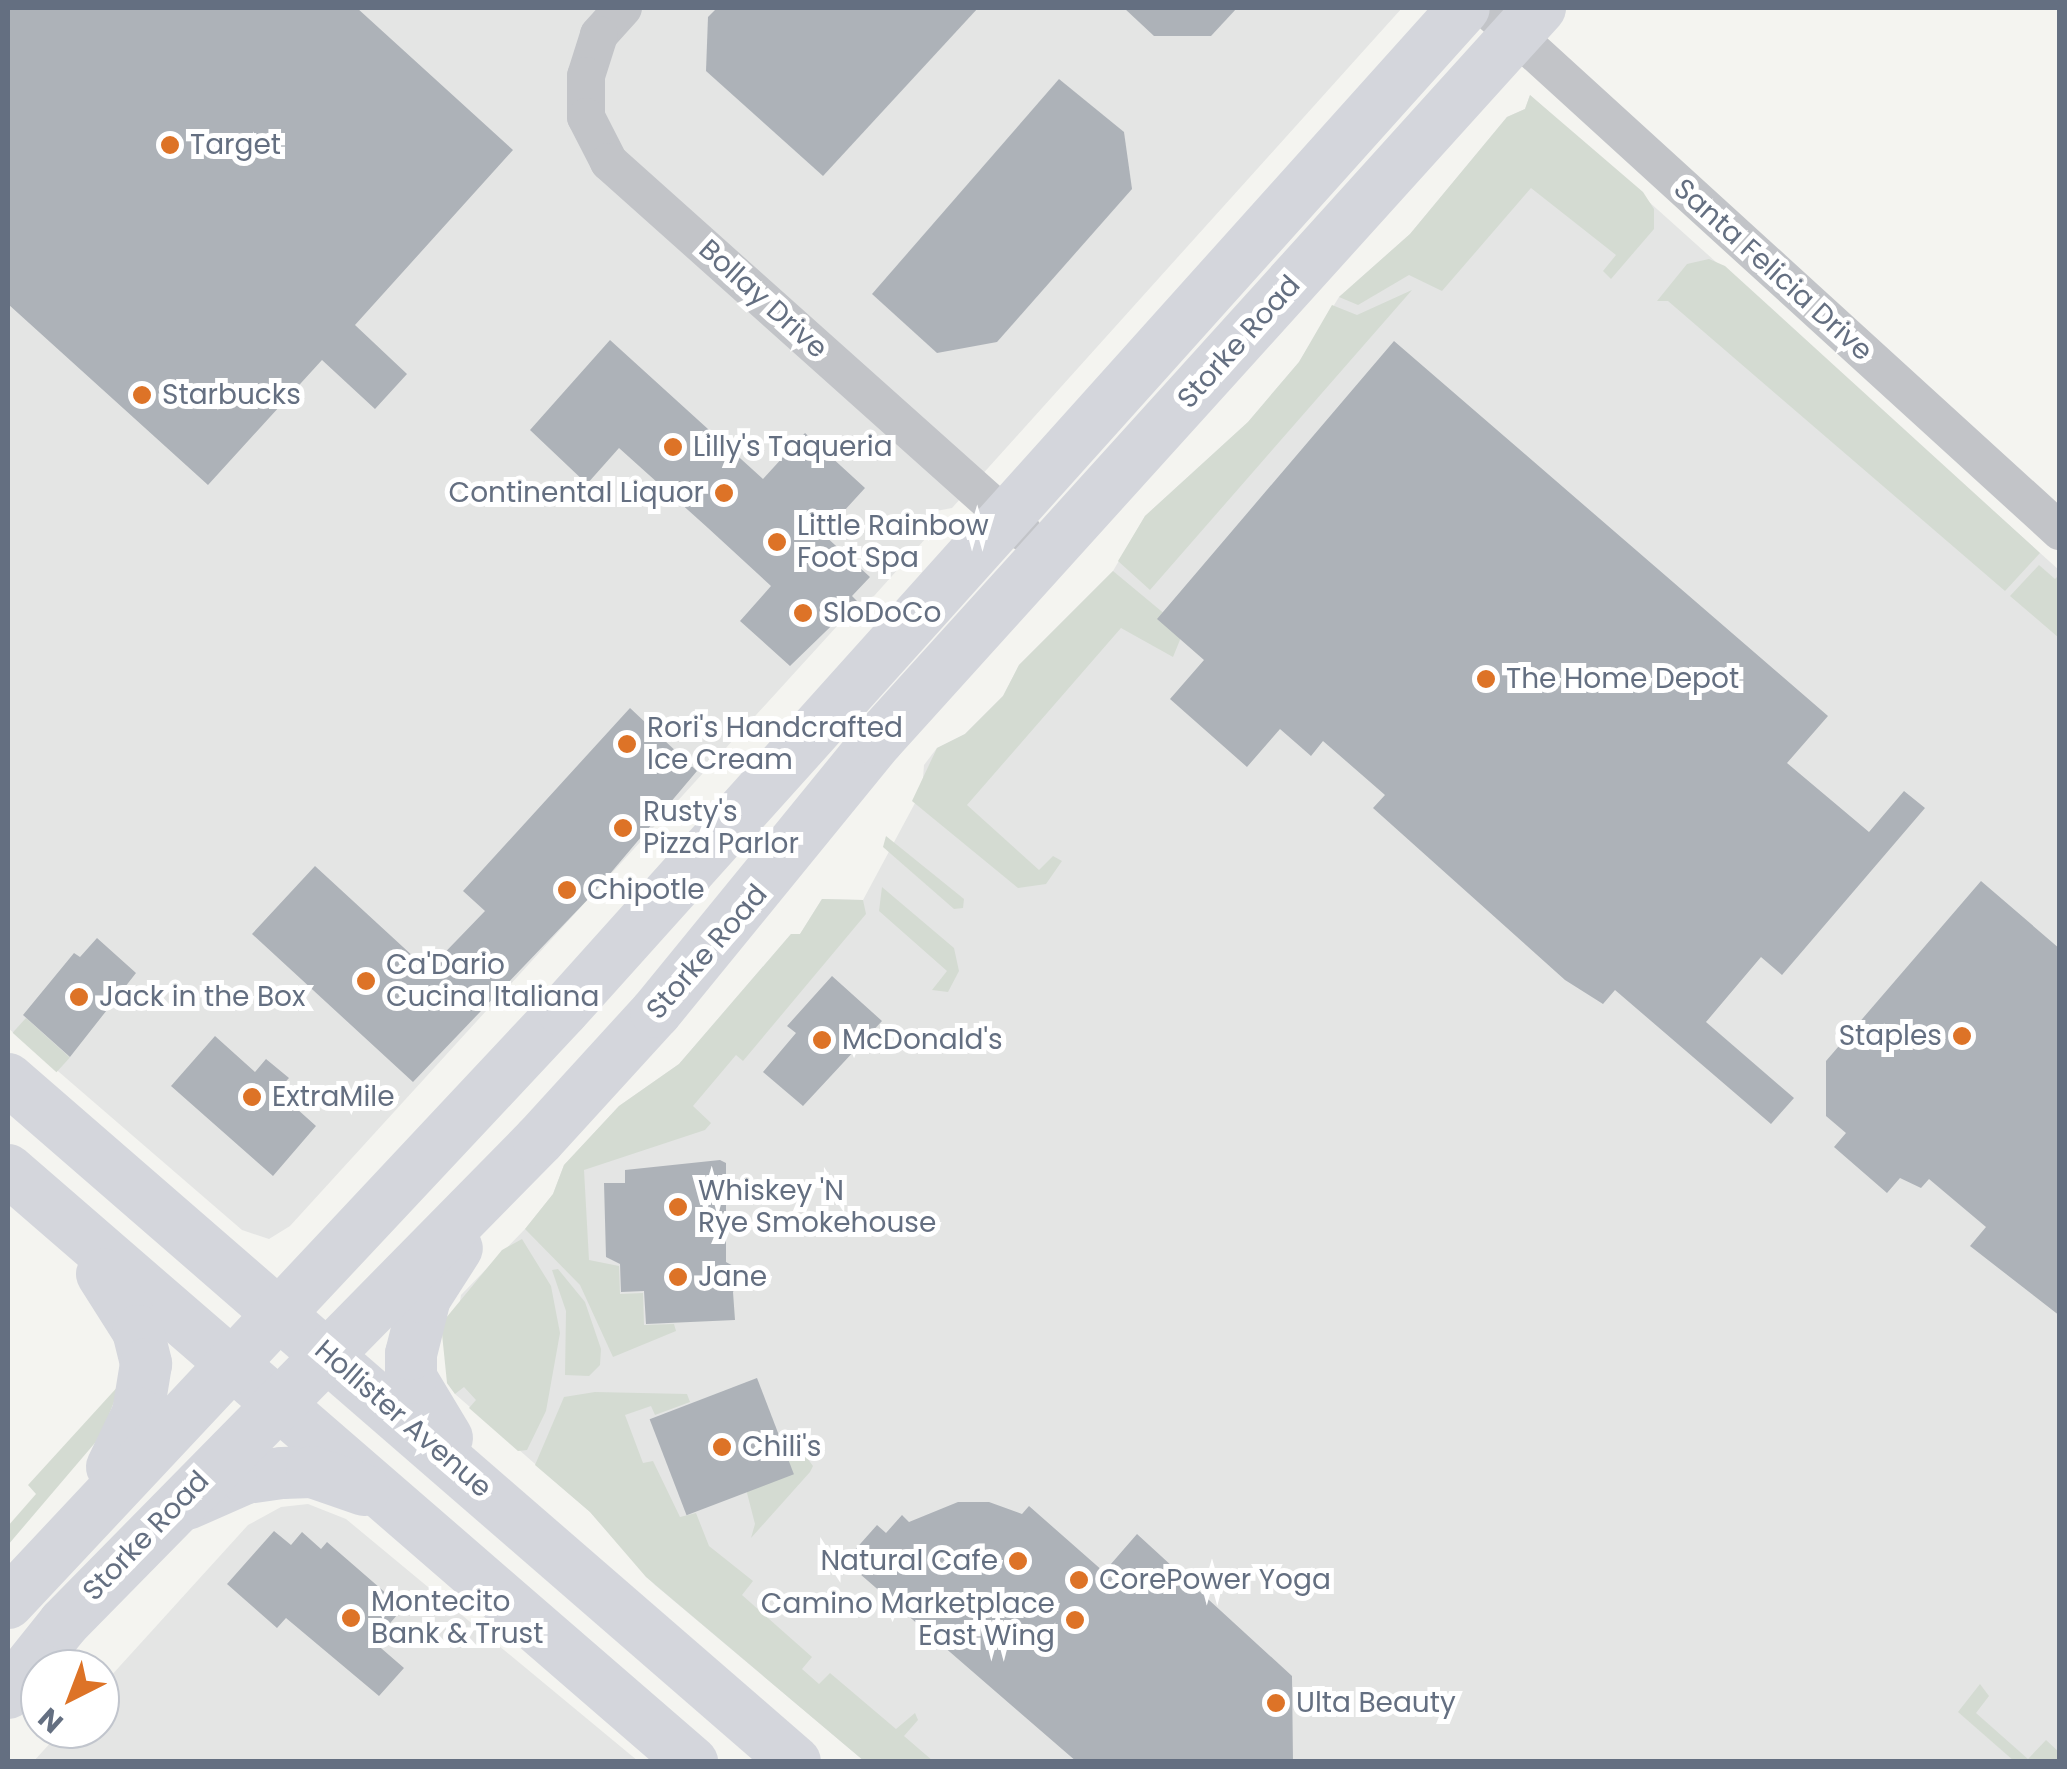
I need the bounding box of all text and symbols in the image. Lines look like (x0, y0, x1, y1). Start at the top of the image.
place label: Target (190, 128, 281, 162)
marker: Target (159, 134, 181, 156)
street label: Santa Felicia Drive (1667, 172, 1879, 368)
street label: Bollay Drive (692, 233, 834, 365)
street label: Storke Road (1171, 269, 1307, 415)
place label: Starbucks (162, 378, 301, 412)
marker: Starbucks (131, 384, 153, 406)
place label: Lilly's Taqueria (693, 430, 893, 464)
marker: Lilly's Taqueria (662, 436, 684, 458)
place label: Continental Liquor (449, 476, 704, 510)
marker: Continental Liquor (713, 482, 735, 504)
place label: Little Rainbow Foot Spa (797, 509, 989, 575)
marker: Little Rainbow Foot Spa (766, 531, 788, 553)
place label: SloDoCo (823, 596, 941, 630)
marker: SloDoCo (792, 602, 814, 624)
place label: The Home Depot (1506, 662, 1739, 696)
marker: The Home Depot (1475, 668, 1497, 690)
place label: Rori's Handcrafted Ice Cream (647, 711, 903, 777)
marker: Rori's Handcrafted Ice Cream (616, 733, 638, 755)
place label: Rusty's Pizza Parlor (643, 795, 799, 861)
marker: Rusty's Pizza Parlor (612, 817, 634, 839)
place label: Chipotle (587, 873, 705, 907)
street label: Storke Road (640, 878, 774, 1026)
marker: Chipotle (556, 879, 578, 901)
place label: Ca'Dario Cucina Italiana (386, 948, 599, 1014)
marker: Ca'Dario Cucina Italiana (355, 970, 377, 992)
place label: Jack in the Box (99, 980, 305, 1014)
marker: Jack in the Box (68, 986, 90, 1008)
place label: Staples (1839, 1019, 1942, 1053)
place label: McDonald's (842, 1023, 1003, 1057)
marker: Staples (1951, 1025, 1973, 1047)
marker: McDonald's (811, 1029, 833, 1051)
place label: ExtraMile (272, 1080, 395, 1114)
marker: ExtraMile (241, 1086, 263, 1108)
place label: Whiskey 'N Rye Smokehouse (698, 1174, 936, 1240)
marker: Whiskey 'N Rye Smokehouse (667, 1196, 689, 1218)
place label: Jane (698, 1260, 767, 1294)
marker: Jane (667, 1266, 689, 1288)
street label: Hollister Avenue (308, 1333, 498, 1505)
place label: Chili's (742, 1430, 821, 1464)
marker: Chili's (711, 1436, 733, 1458)
street label: Storke Road (76, 1464, 216, 1608)
place label: Natural Cafe (820, 1544, 998, 1578)
marker: Natural Cafe (1007, 1550, 1029, 1572)
place label: CorePower Yoga (1099, 1563, 1331, 1597)
marker: CorePower Yoga (1068, 1569, 1090, 1591)
place label: Montecito Bank & Trust (371, 1585, 543, 1651)
place label: Camino Marketplace East Wing (761, 1587, 1055, 1653)
marker: Montecito Bank & Trust (340, 1607, 362, 1629)
marker: Camino Marketplace East Wing (1064, 1609, 1086, 1631)
north arrow (20, 1649, 120, 1749)
place label: Ulta Beauty (1296, 1686, 1456, 1720)
marker: Ulta Beauty (1265, 1692, 1287, 1714)
text: N (30, 1699, 72, 1742)

